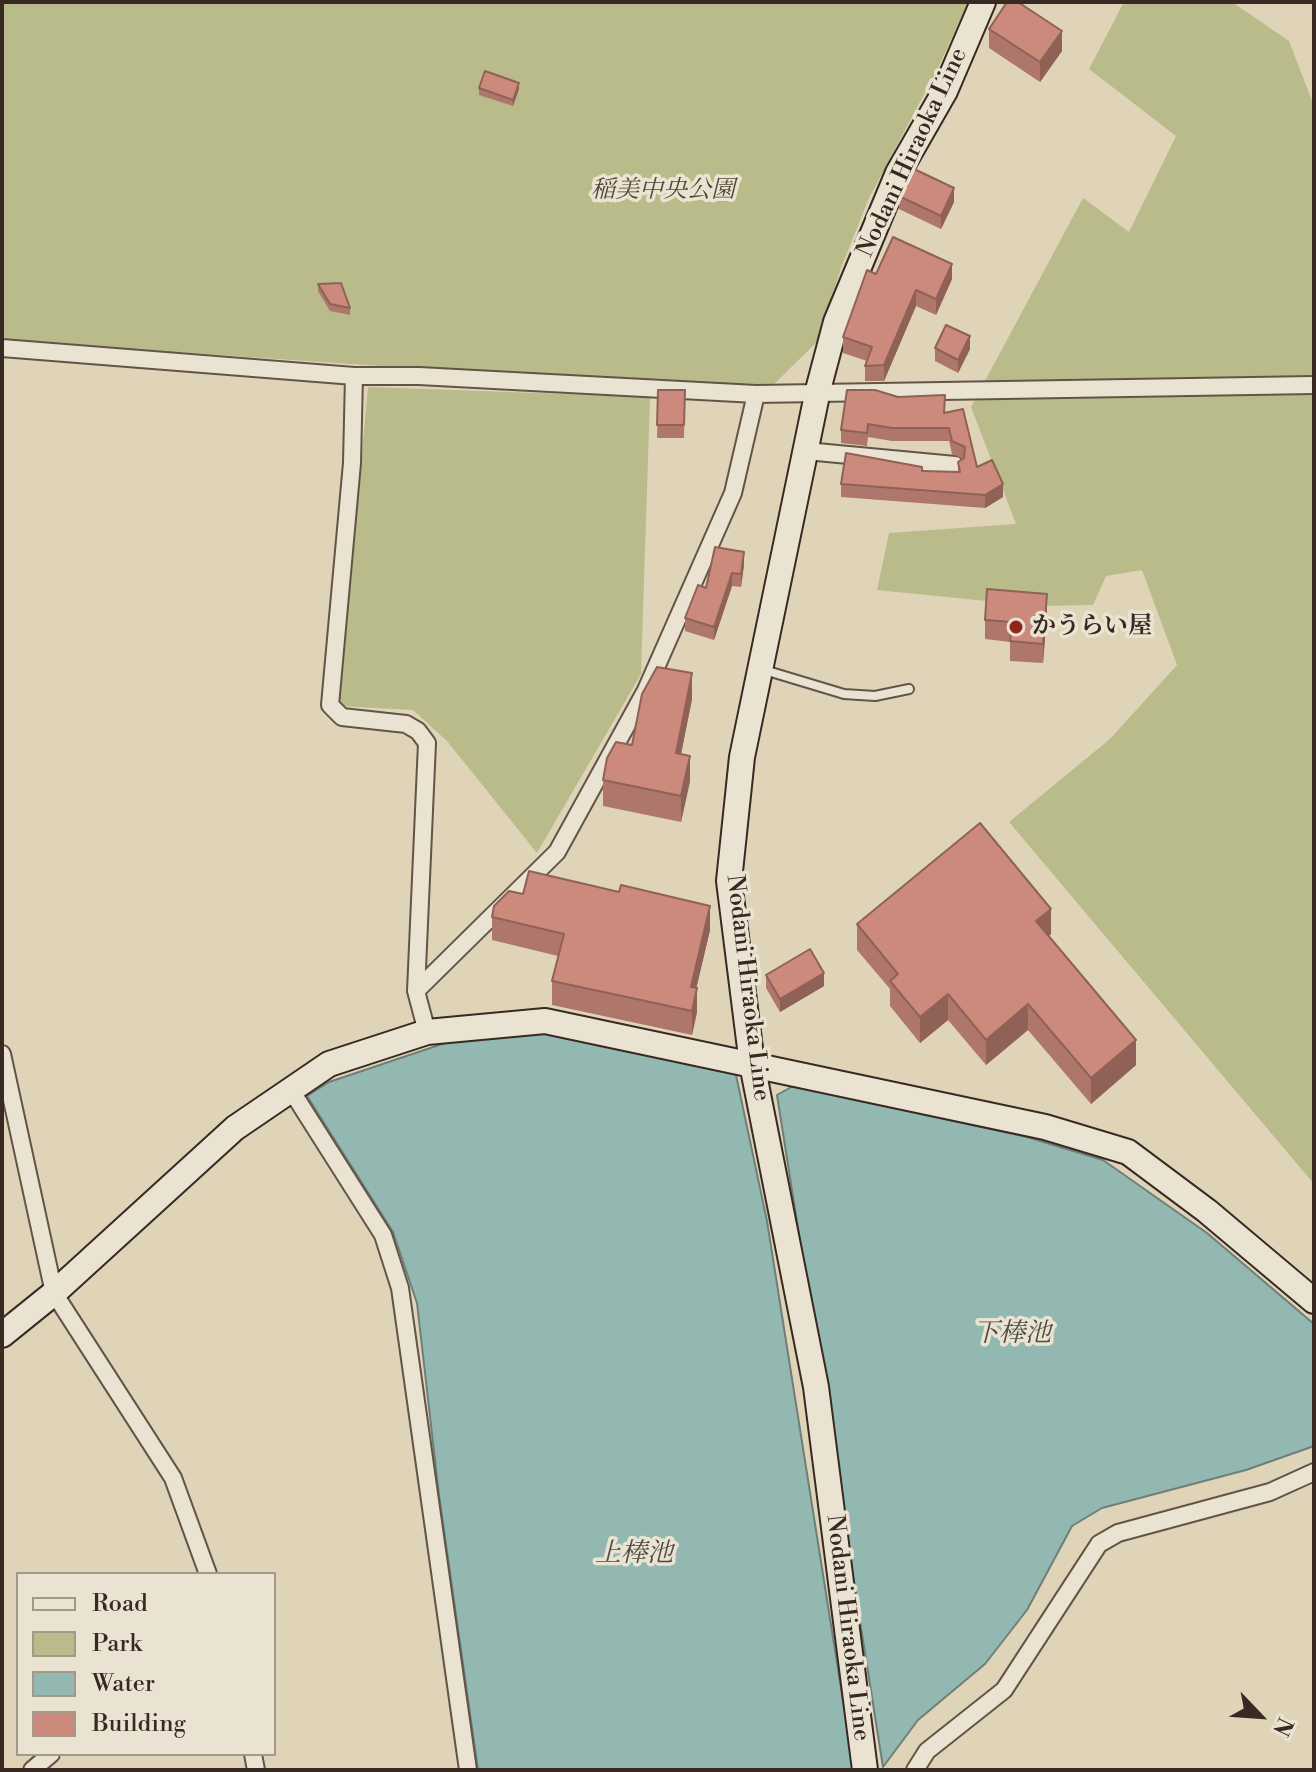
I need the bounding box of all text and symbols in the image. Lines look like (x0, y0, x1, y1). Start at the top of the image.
street label: Nodani Hiraoka Line (852, 44, 974, 262)
park label: 稲美中央公園 (591, 177, 735, 205)
place label: かうらい屋 (1032, 613, 1152, 641)
marker: かうらい屋 (1007, 618, 1025, 636)
street label: Nodani Hiraoka Line (719, 873, 775, 1103)
water label: 下棒池 (973, 1319, 1051, 1351)
street label: Nodani Hiraoka Line (819, 1513, 875, 1743)
water label: 上棒池 (595, 1539, 673, 1571)
legend (16, 1572, 276, 1756)
text: Road (92, 1589, 148, 1619)
text: Park (92, 1629, 142, 1659)
text: Water (92, 1669, 155, 1699)
north arrow (1220, 1676, 1300, 1756)
text: Building (92, 1709, 186, 1739)
text: N (1266, 1713, 1298, 1740)

